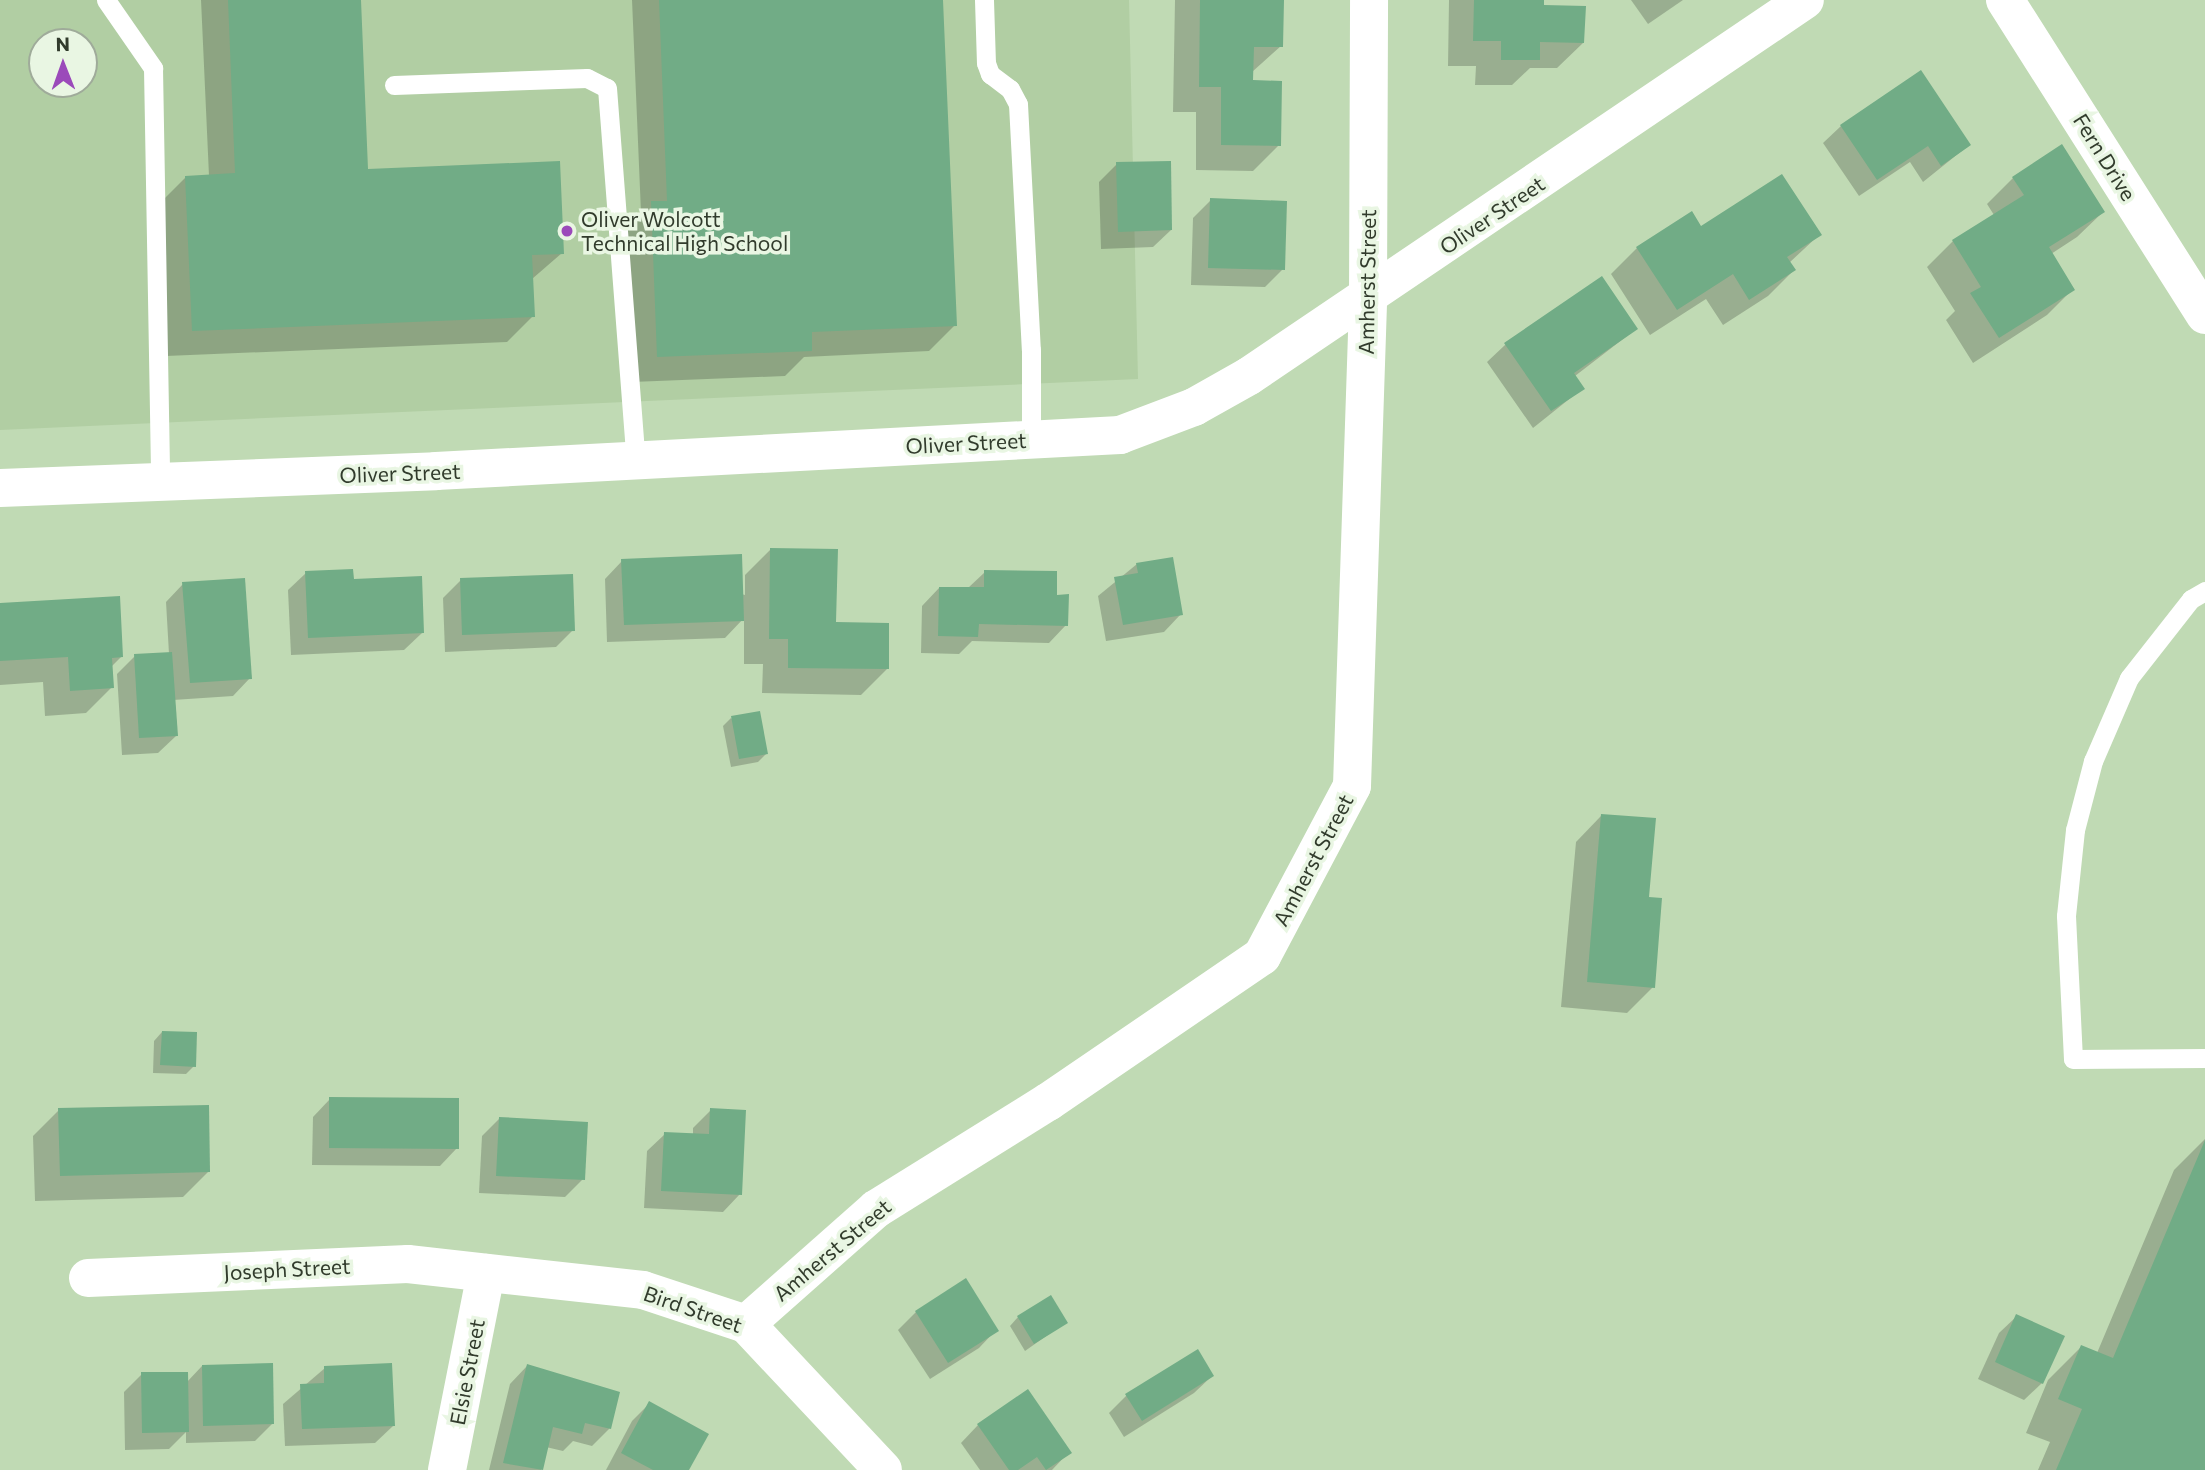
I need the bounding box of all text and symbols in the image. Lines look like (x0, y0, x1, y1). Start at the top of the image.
north arrow (28, 28, 98, 98)
text: N (55, 32, 70, 55)
street label: Fern Drive (2068, 109, 2142, 205)
street label: Oliver Street (1435, 171, 1549, 259)
place label: Oliver Wolcott Technical High School (581, 206, 788, 256)
street label: Amherst Street (1353, 209, 1381, 355)
marker: Oliver Wolcott Technical High School (559, 223, 575, 239)
street label: Oliver Street (905, 427, 1027, 459)
street label: Oliver Street (339, 458, 461, 488)
street label: Amherst Street (1268, 790, 1358, 930)
street label: Amherst Street (768, 1194, 896, 1306)
street label: Joseph Street (223, 1253, 351, 1285)
street label: Bird Street (640, 1280, 746, 1338)
street label: Elsie Street (444, 1317, 490, 1427)

